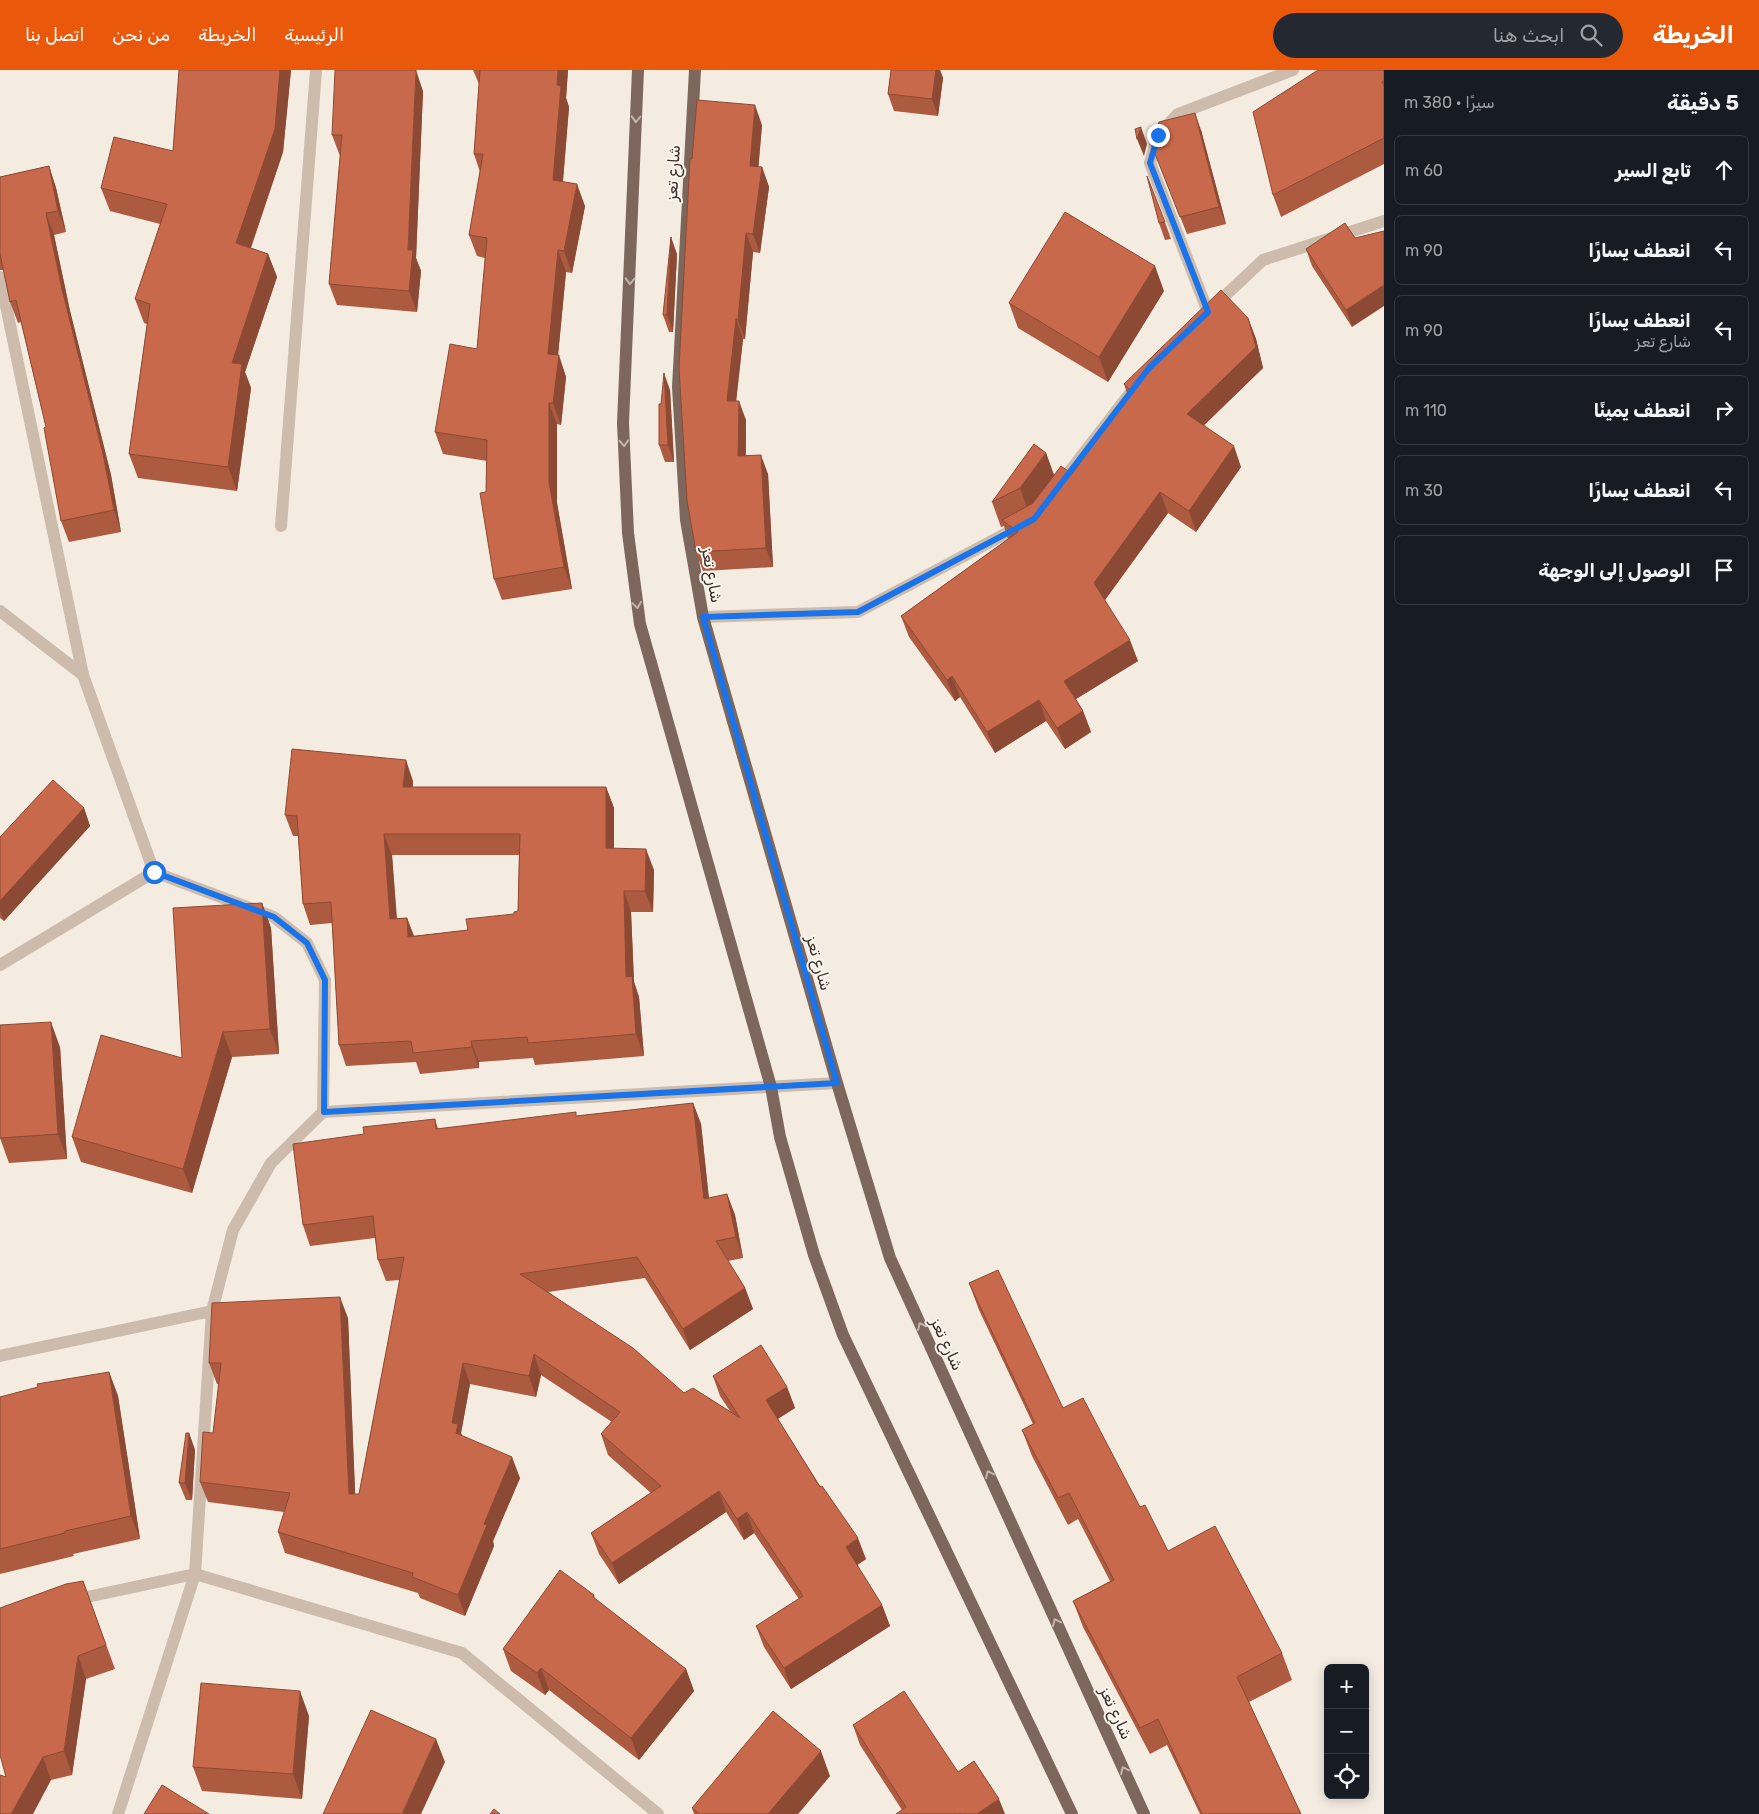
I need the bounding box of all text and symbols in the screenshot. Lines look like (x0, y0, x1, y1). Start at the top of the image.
search box (1273, 13, 1623, 58)
icon: search (1577, 21, 1605, 49)
text: الخريطة (1653, 21, 1734, 49)
text: اتصل بنا (25, 24, 84, 46)
text: من نحن (112, 24, 170, 46)
text: الخريطة (198, 24, 256, 46)
text: الرئيسية (284, 24, 344, 46)
text: ابحث هنا (1493, 24, 1565, 47)
text: 5 دقيقة (1667, 90, 1739, 115)
text: سيرًا · 380 m (1404, 93, 1495, 112)
one-way arrow (631, 115, 642, 123)
route end (1147, 124, 1170, 147)
street label: شارع تعز (662, 145, 686, 203)
icon: ahead (1710, 156, 1738, 184)
text: تابع السير (1615, 159, 1691, 182)
text: 60 m (1405, 161, 1443, 180)
icon: left (1710, 236, 1738, 264)
text: انعطف يسارًا (1588, 239, 1691, 262)
text: 90 m (1405, 241, 1443, 260)
one-way arrow (624, 277, 635, 285)
text: انعطف يسارًا (1588, 309, 1691, 332)
icon: left (1710, 316, 1738, 344)
text: 90 m (1405, 321, 1443, 340)
text: شارع تعز (1635, 332, 1691, 351)
icon: right (1710, 396, 1738, 424)
text: انعطف يمينًا (1594, 399, 1691, 422)
text: 110 m (1405, 401, 1447, 420)
one-way arrow (618, 440, 629, 448)
icon: left (1710, 476, 1738, 504)
text: انعطف يسارًا (1588, 479, 1691, 502)
text: 30 m (1405, 481, 1443, 500)
street label: شارع تعز (696, 545, 726, 605)
icon: arrive (1710, 556, 1738, 584)
text: الوصول إلى الوجهة (1538, 559, 1691, 582)
one-way arrow (632, 601, 642, 609)
route start (143, 861, 166, 884)
street label: شارع تعز (800, 932, 836, 993)
street label: شارع تعز (924, 1314, 967, 1374)
one-way arrow (917, 1322, 928, 1331)
one-way arrow (984, 1470, 995, 1479)
one-way arrow (1052, 1618, 1063, 1627)
map controls (1324, 1664, 1369, 1799)
button: + (1324, 1664, 1369, 1709)
street label: شارع تعز (1093, 1683, 1136, 1743)
button: − (1324, 1709, 1369, 1754)
button: locate (1324, 1754, 1369, 1799)
one-way arrow (1120, 1766, 1130, 1775)

